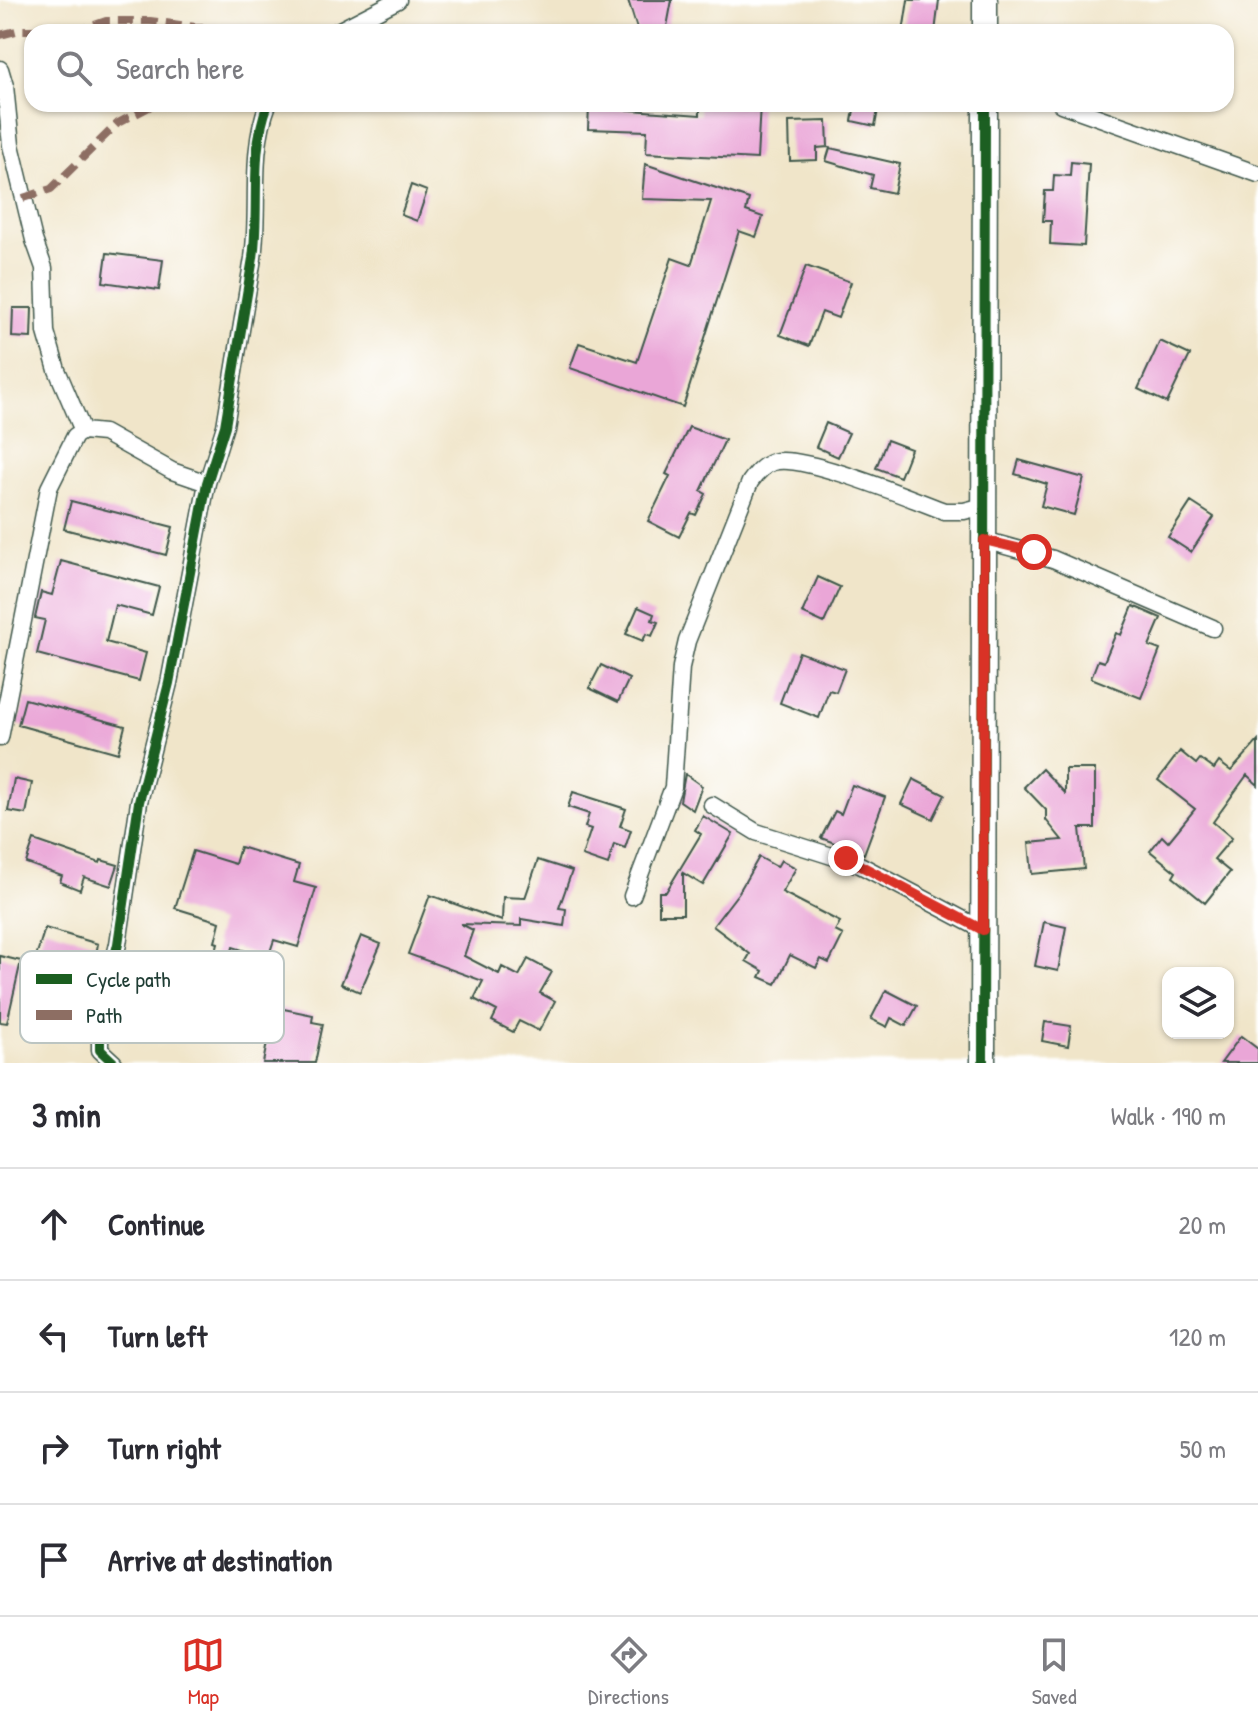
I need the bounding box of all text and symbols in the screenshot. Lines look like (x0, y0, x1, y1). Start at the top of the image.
search box (24, 24, 1234, 112)
icon: search (52, 46, 96, 90)
text: Search here (116, 48, 244, 88)
route start (1016, 534, 1052, 570)
route end (828, 840, 864, 876)
legend (20, 951, 284, 1043)
text: Cycle path (86, 964, 170, 994)
map controls (1162, 967, 1234, 1039)
button: layers (1162, 967, 1234, 1039)
text: Path (86, 1000, 122, 1030)
text: 3 min (32, 1092, 101, 1138)
text: Walk · 190 m (1111, 1098, 1226, 1133)
icon: ahead (32, 1202, 76, 1246)
text: Continue (108, 1204, 205, 1244)
text: 20 m (1179, 1207, 1226, 1242)
icon: left (32, 1314, 76, 1358)
text: Turn left (108, 1316, 207, 1356)
text: 120 m (1169, 1319, 1226, 1354)
icon: right (32, 1426, 76, 1470)
text: Turn right (108, 1428, 221, 1468)
text: 50 m (1180, 1431, 1226, 1466)
icon: arrive (32, 1538, 76, 1582)
text: Arrive at destination (108, 1540, 333, 1580)
tab: Map (181, 1633, 225, 1711)
tab: Directions (588, 1633, 669, 1711)
tab: Saved (1032, 1633, 1077, 1711)

